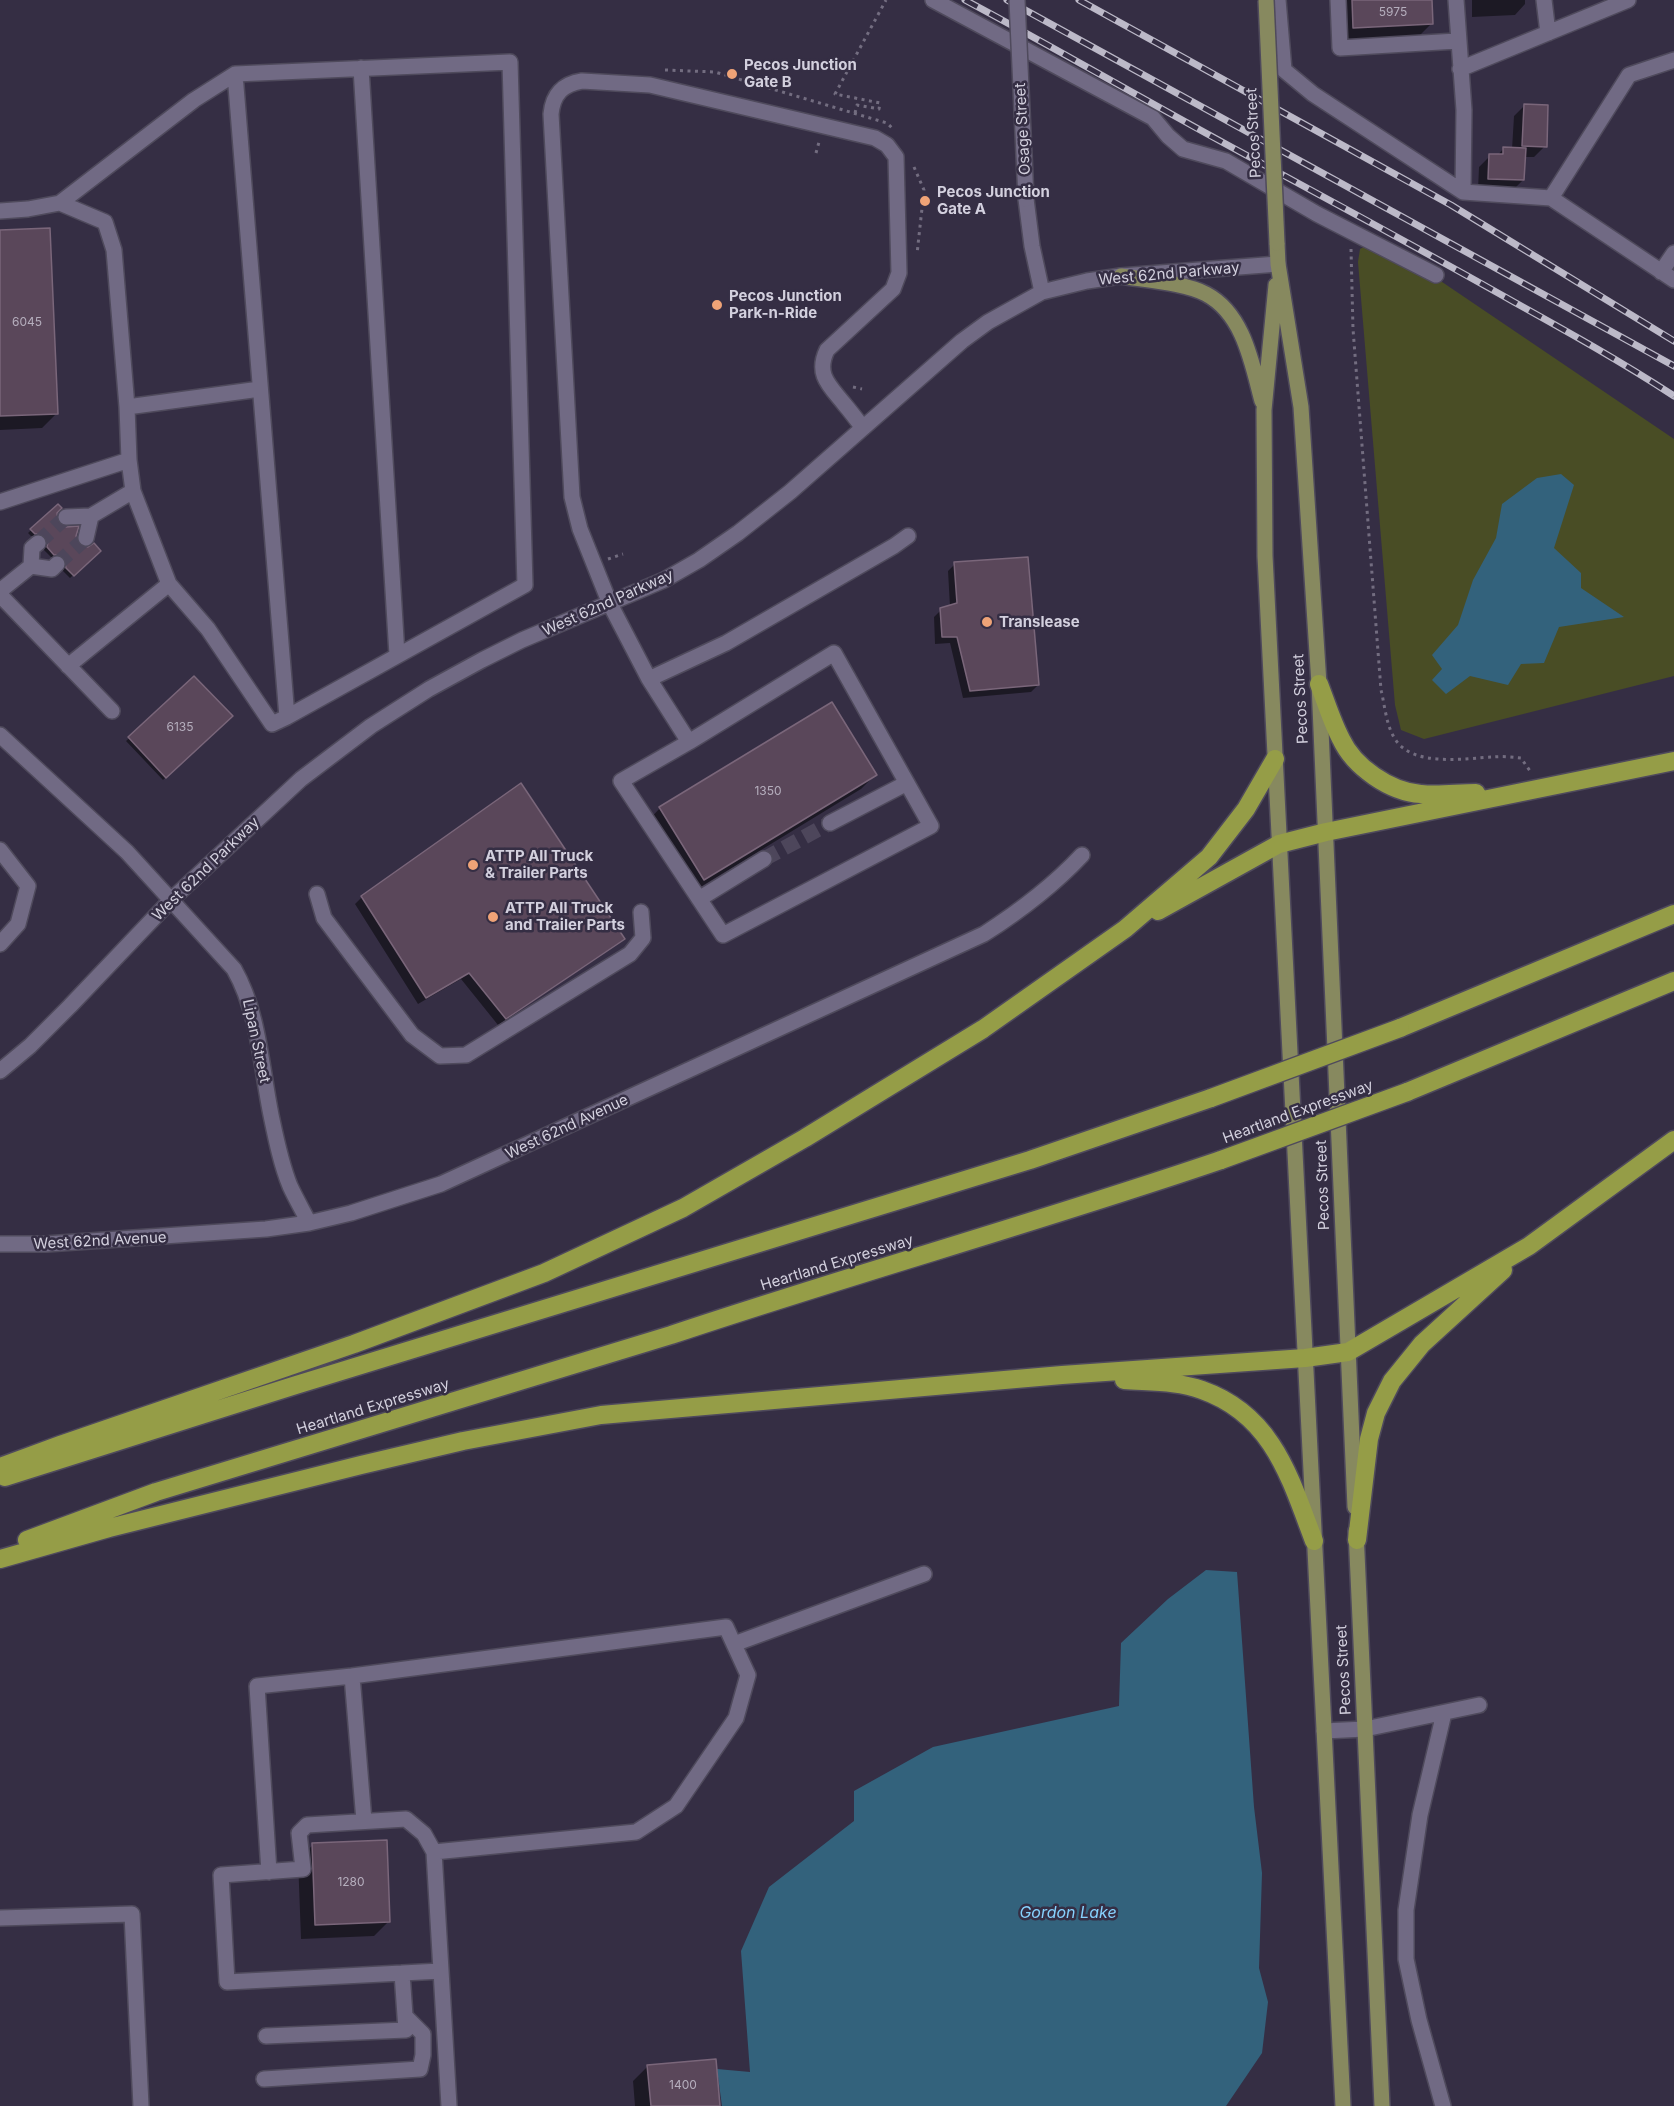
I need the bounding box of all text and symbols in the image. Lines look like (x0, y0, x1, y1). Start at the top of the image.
house number: 5975 (1379, 5, 1407, 19)
place label: Pecos Junction Gate B (744, 56, 857, 91)
marker: Pecos Junction Gate B (725, 67, 739, 81)
street label: Osage Street (1012, 82, 1034, 176)
street label: Pecos Street (1243, 87, 1265, 179)
place label: Pecos Junction Gate A (937, 183, 1050, 218)
marker: Pecos Junction Gate A (918, 194, 932, 208)
street label: West 62nd Parkway (1098, 259, 1240, 289)
place label: Pecos Junction Park-n-Ride (729, 287, 842, 322)
marker: Pecos Junction Park-n-Ride (710, 298, 724, 312)
house number: 6045 (12, 315, 42, 329)
street label: West 62nd Parkway (540, 566, 676, 640)
place label: Translease (999, 613, 1080, 631)
marker: Translease (980, 615, 994, 629)
street label: Pecos Street (1290, 653, 1312, 745)
house number: 6135 (166, 720, 194, 734)
house number: 1350 (754, 784, 782, 798)
street label: West 62nd Parkway (149, 813, 263, 925)
place label: ATTP All Truck & Trailer Parts (485, 847, 593, 882)
marker: ATTP All Truck & Trailer Parts (466, 858, 480, 872)
place label: ATTP All Truck and Trailer Parts (505, 899, 625, 934)
marker: ATTP All Truck and Trailer Parts (486, 910, 500, 924)
street label: Lipan Street (238, 997, 274, 1085)
street label: Heartland Expressway (1220, 1076, 1376, 1148)
street label: West 62nd Avenue (503, 1091, 631, 1163)
street label: Pecos Street (1312, 1140, 1334, 1230)
street label: West 62nd Avenue (33, 1229, 167, 1253)
street label: Heartland Expressway (758, 1231, 916, 1295)
street label: Heartland Expressway (294, 1375, 452, 1439)
street label: Pecos Street (1333, 1624, 1355, 1716)
house number: 1280 (337, 1875, 365, 1889)
water label: Gordon Lake (1019, 1903, 1117, 1923)
house number: 1400 (669, 2078, 697, 2092)

